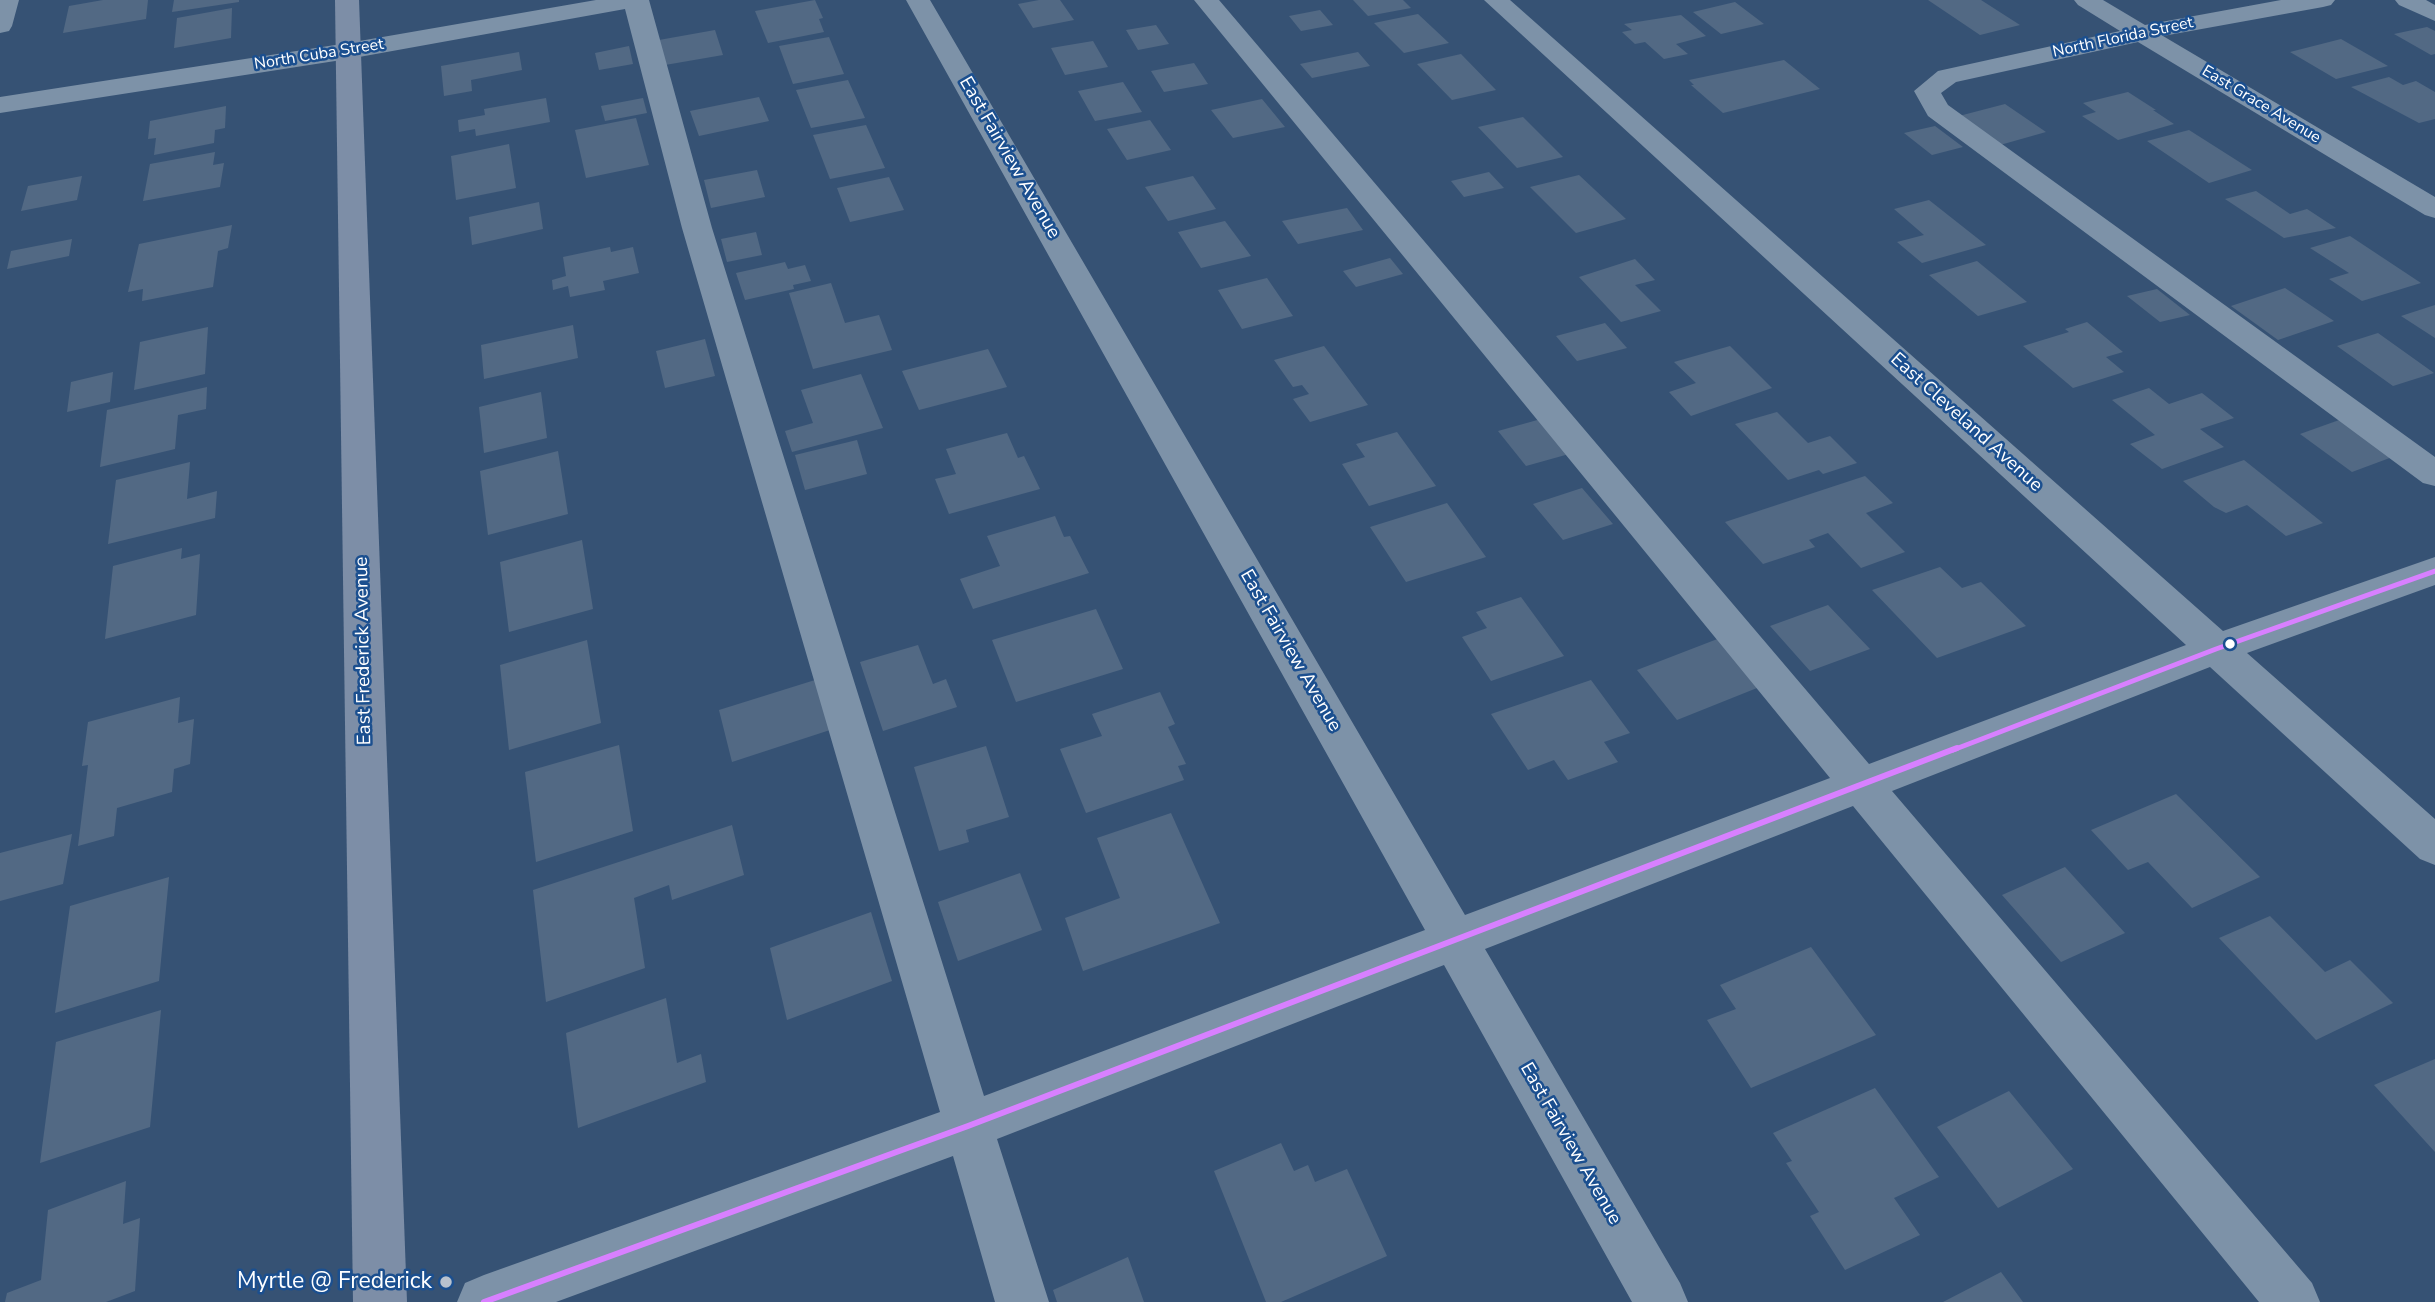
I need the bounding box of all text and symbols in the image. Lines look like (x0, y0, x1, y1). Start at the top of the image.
street label: North Florida Street (2051, 14, 2195, 62)
street label: North Cuba Street (253, 35, 385, 75)
street label: East Grace Avenue (2198, 62, 2324, 148)
street label: East Fairview Avenue (953, 73, 1065, 243)
street label: East Cleveland Avenue (1885, 349, 2047, 497)
street label: East Frederick Avenue (351, 556, 377, 746)
street label: East Fairview Avenue (1234, 566, 1346, 736)
unlabelled marker (2223, 637, 2237, 651)
street label: East Fairview Avenue (1514, 1059, 1626, 1229)
place label: Myrtle @ Frederick (237, 1268, 432, 1296)
marker: Myrtle @ Frederick (438, 1274, 454, 1290)

